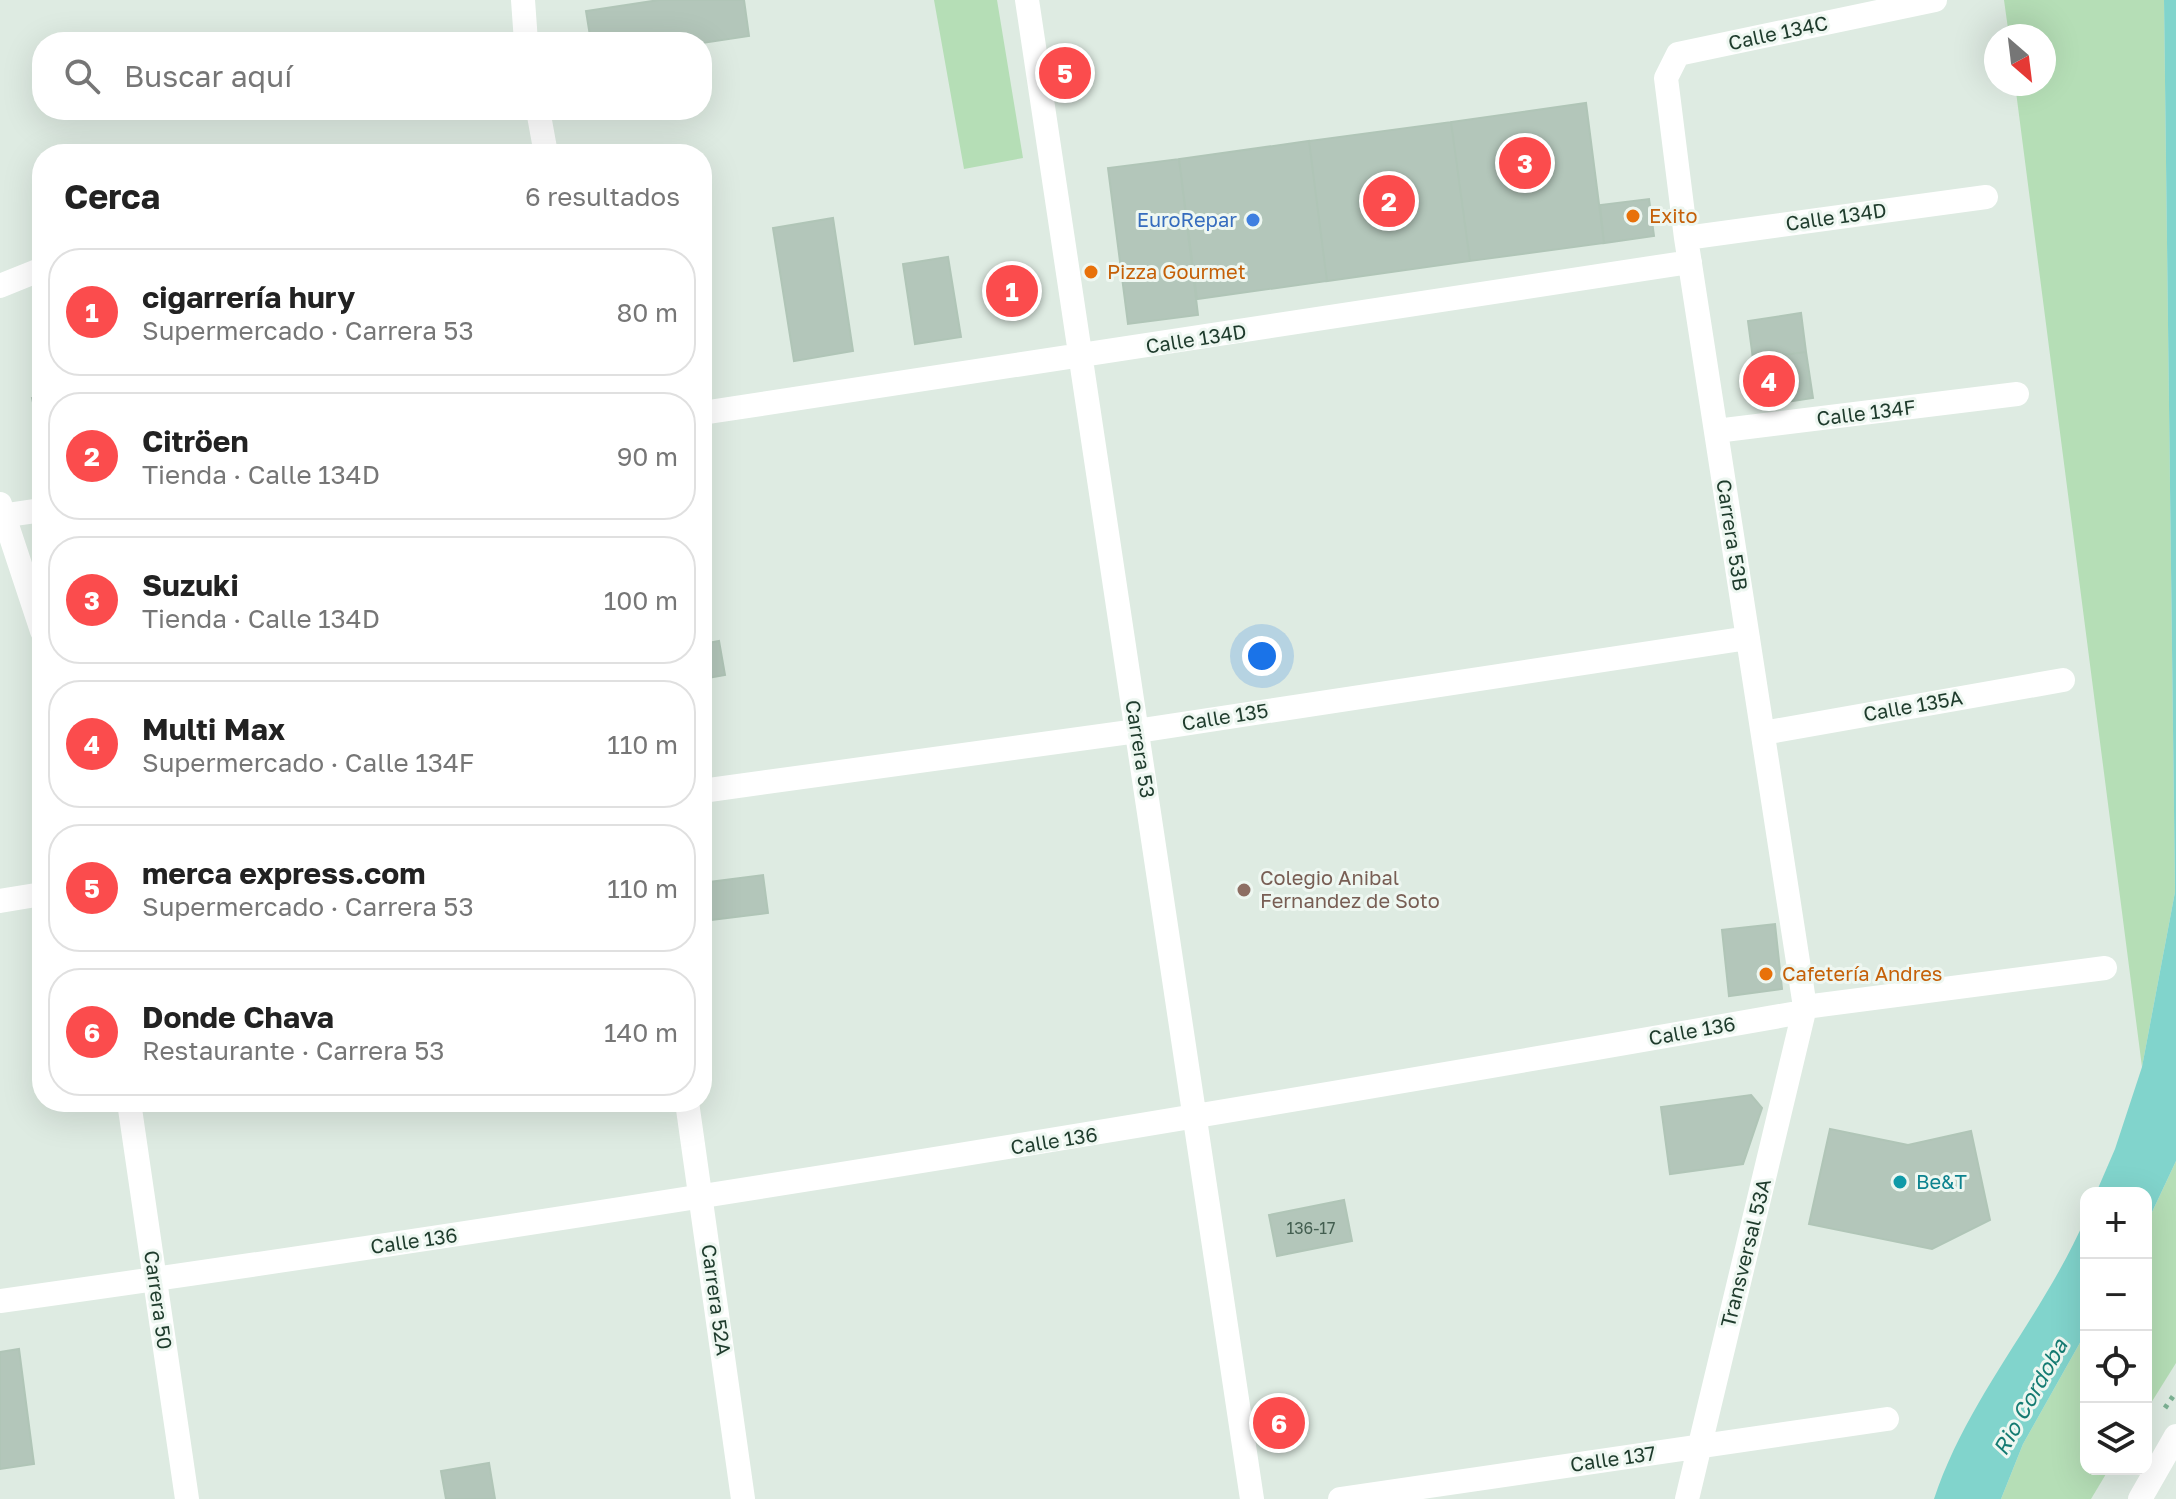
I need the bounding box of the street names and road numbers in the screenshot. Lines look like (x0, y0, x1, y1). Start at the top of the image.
street label: Calle 134C (1726, 10, 1830, 54)
street label: Calle 134D (1784, 197, 1888, 235)
street label: Calle 134D (1144, 318, 1248, 358)
street label: Calle 134F (1815, 394, 1917, 430)
street label: Carrera 53B (1712, 477, 1754, 592)
street label: Calle 135A (1861, 684, 1964, 726)
street label: Calle 135 (1180, 697, 1270, 735)
street label: Carrera 53 (1121, 698, 1161, 800)
street label: Calle 136 (1647, 1011, 1737, 1049)
street label: Calle 136 (1009, 1121, 1099, 1159)
street label: Transversal 53A (1715, 1176, 1775, 1330)
street label: Calle 136 (369, 1222, 459, 1258)
street label: Carrera 52A (697, 1243, 737, 1357)
street label: Carrera 50 (140, 1249, 178, 1351)
street label: Calle 137 (1569, 1440, 1657, 1476)

